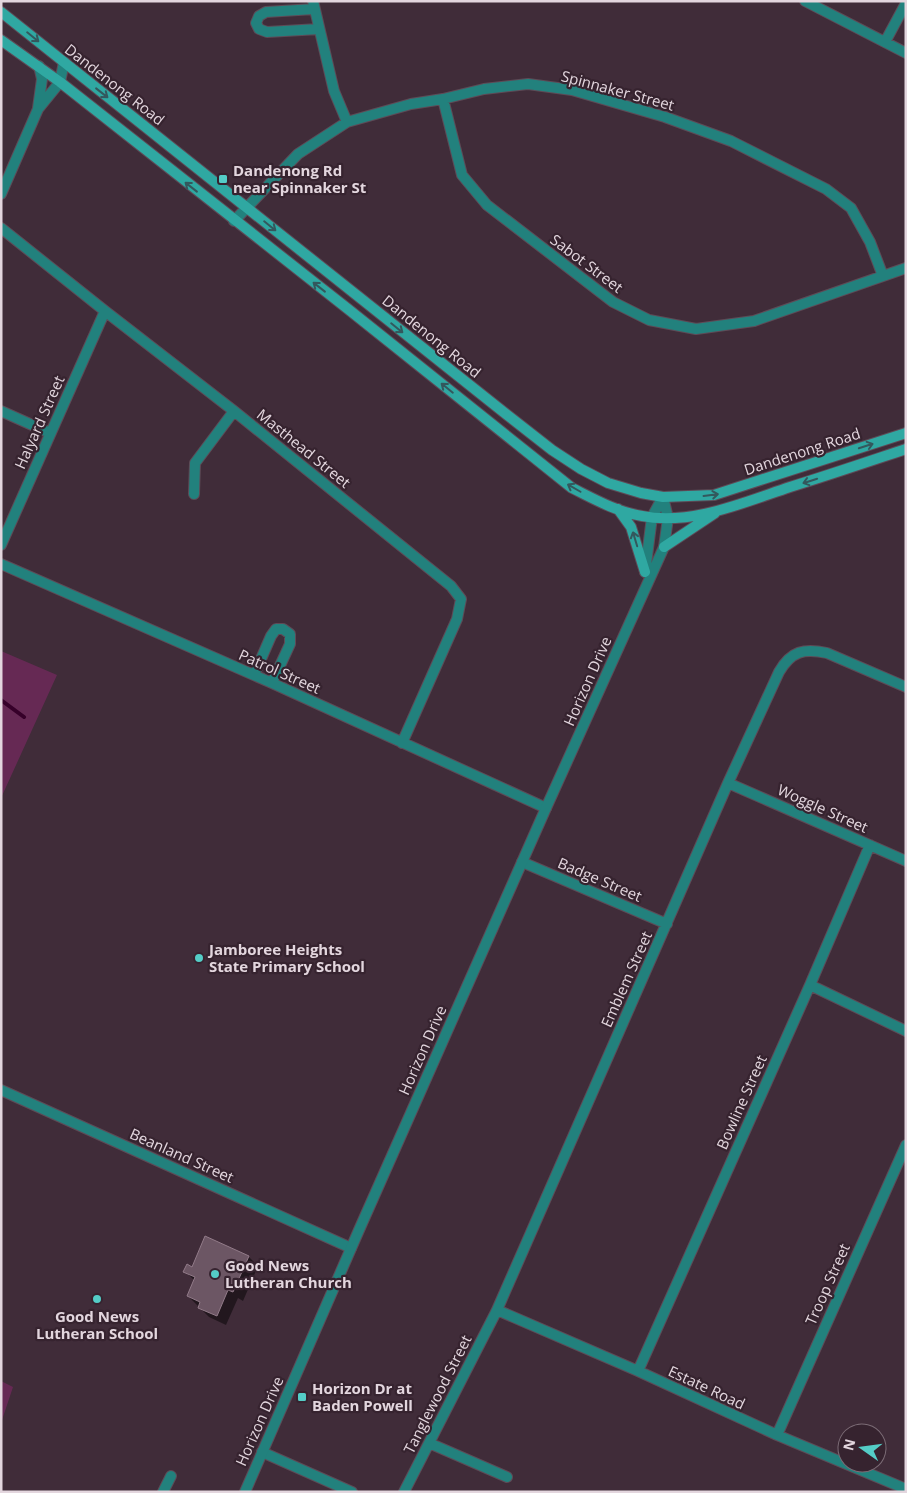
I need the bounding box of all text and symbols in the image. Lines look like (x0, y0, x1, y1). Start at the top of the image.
one-way arrow (26, 31, 39, 42)
street label: Dandenong Road (61, 39, 169, 129)
street label: Spinnaker Street (559, 65, 677, 115)
one-way arrow (95, 87, 108, 98)
place label: Dandenong Rd near Spinnaker St (233, 160, 367, 197)
marker: Dandenong Rd near Spinnaker St (217, 173, 229, 185)
one-way arrow (185, 182, 198, 193)
one-way arrow (264, 221, 277, 232)
street label: Sabot Street (547, 229, 627, 297)
one-way arrow (313, 282, 326, 293)
street label: Dandenong Road (379, 290, 485, 382)
one-way arrow (391, 322, 404, 333)
street label: Halyard Street (9, 372, 69, 472)
one-way arrow (440, 383, 453, 394)
street label: Masthead Street (253, 404, 355, 492)
street label: Dandenong Road (741, 423, 863, 479)
one-way arrow (858, 441, 873, 450)
one-way arrow (802, 477, 818, 486)
one-way arrow (568, 483, 582, 493)
one-way arrow (703, 490, 719, 500)
one-way arrow (629, 531, 639, 547)
street label: Horizon Drive (558, 633, 616, 729)
street label: Patrol Street (236, 644, 324, 698)
street label: Woggle Street (775, 779, 871, 837)
street label: Badge Street (555, 852, 645, 906)
street label: Emblem Street (596, 928, 656, 1030)
place label: Jamboree Heights State Primary School (207, 939, 365, 976)
marker: Jamboree Heights State Primary School (193, 952, 205, 964)
street label: Horizon Drive (393, 1002, 451, 1098)
street label: Bowline Street (711, 1052, 771, 1152)
street label: Beanland Street (127, 1123, 237, 1187)
street label: Troop Street (800, 1240, 854, 1328)
place label: Good News Lutheran Church (225, 1255, 352, 1292)
marker: Good News Lutheran Church (209, 1268, 221, 1280)
marker: Good News Lutheran School (91, 1293, 103, 1305)
place label: Good News Lutheran School (36, 1306, 158, 1343)
street label: Tanglewood Street (398, 1331, 476, 1457)
street label: Estate Road (665, 1360, 749, 1414)
street label: Horizon Drive (230, 1373, 288, 1469)
place label: Horizon Dr at Baden Powell (312, 1378, 413, 1415)
marker: Horizon Dr at Baden Powell (296, 1391, 308, 1403)
north arrow (837, 1423, 887, 1473)
text: N (838, 1437, 859, 1453)

